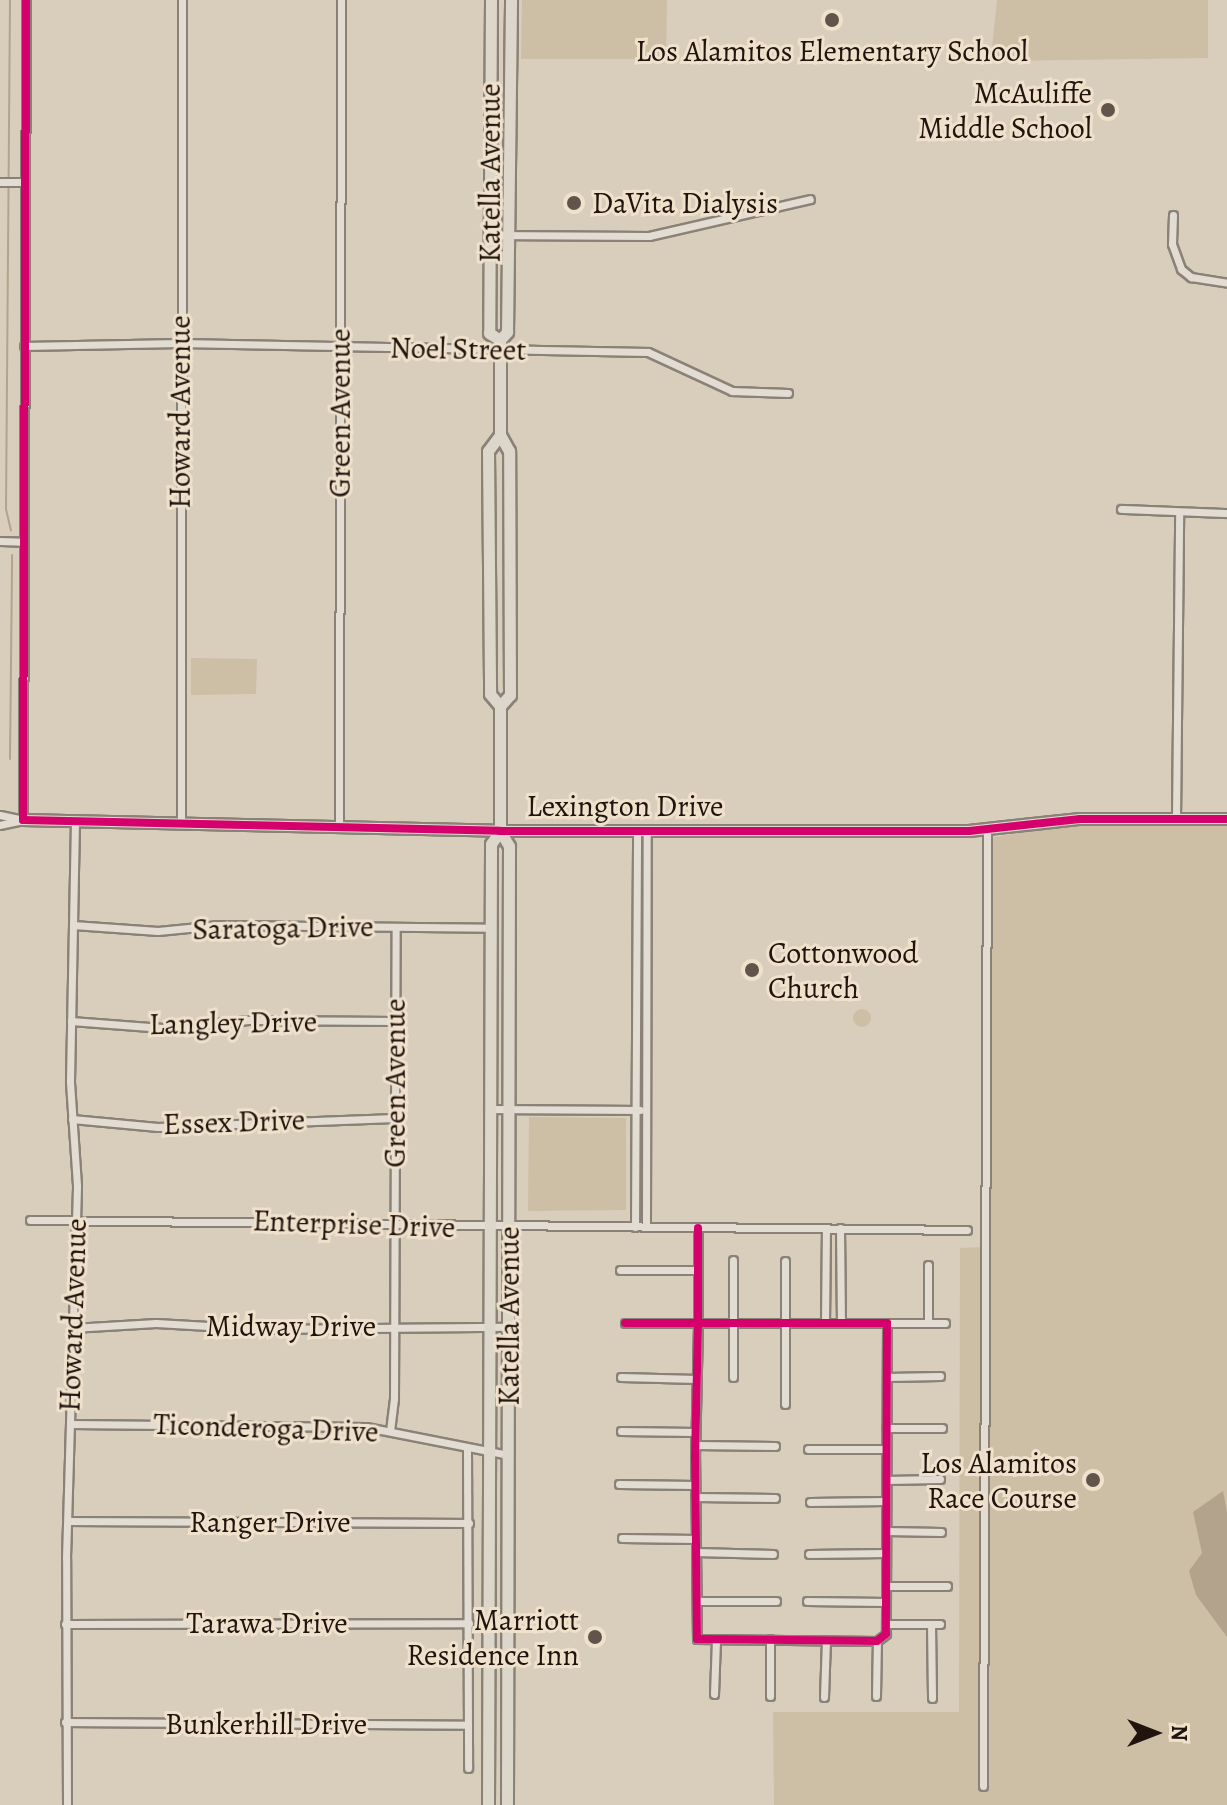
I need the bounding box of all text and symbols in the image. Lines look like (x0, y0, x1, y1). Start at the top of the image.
marker: Los Alamitos Elementary School (823, 11, 841, 29)
place label: Los Alamitos Elementary School (636, 33, 1028, 69)
place label: McAuliffe Middle School (918, 75, 1092, 146)
street label: Katella Avenue (472, 83, 508, 263)
marker: McAuliffe Middle School (1099, 101, 1117, 119)
place label: DaVita Dialysis (592, 185, 778, 221)
marker: DaVita Dialysis (563, 192, 585, 214)
street label: Howard Avenue (162, 315, 198, 509)
street label: Green Avenue (322, 328, 358, 498)
street label: Noel Street (390, 330, 526, 368)
street label: Lexington Drive (527, 788, 723, 824)
street label: Saratoga Drive (192, 908, 374, 948)
place label: Cottonwood Church (768, 935, 918, 1006)
marker: Cottonwood Church (743, 961, 761, 979)
street label: Green Avenue (377, 998, 413, 1168)
street label: Langley Drive (149, 1004, 317, 1042)
street label: Essex Drive (162, 1102, 306, 1142)
street label: Enterprise Drive (252, 1202, 456, 1246)
street label: Howard Avenue (52, 1218, 94, 1412)
street label: Katella Avenue (491, 1226, 527, 1406)
street label: Midway Drive (206, 1308, 376, 1344)
street label: Ticonderoga Drive (153, 1406, 379, 1450)
place label: Los Alamitos Race Course (920, 1445, 1077, 1516)
marker: Los Alamitos Race Course (1084, 1471, 1102, 1489)
street label: Ranger Drive (189, 1504, 351, 1540)
place label: Marriott Residence Inn (407, 1602, 579, 1672)
street label: Tarawa Drive (186, 1605, 348, 1641)
marker: Marriott Residence Inn (586, 1628, 604, 1646)
north arrow (1115, 1693, 1195, 1773)
street label: Bunkerhill Drive (165, 1706, 367, 1742)
text: N (1164, 1725, 1194, 1741)

